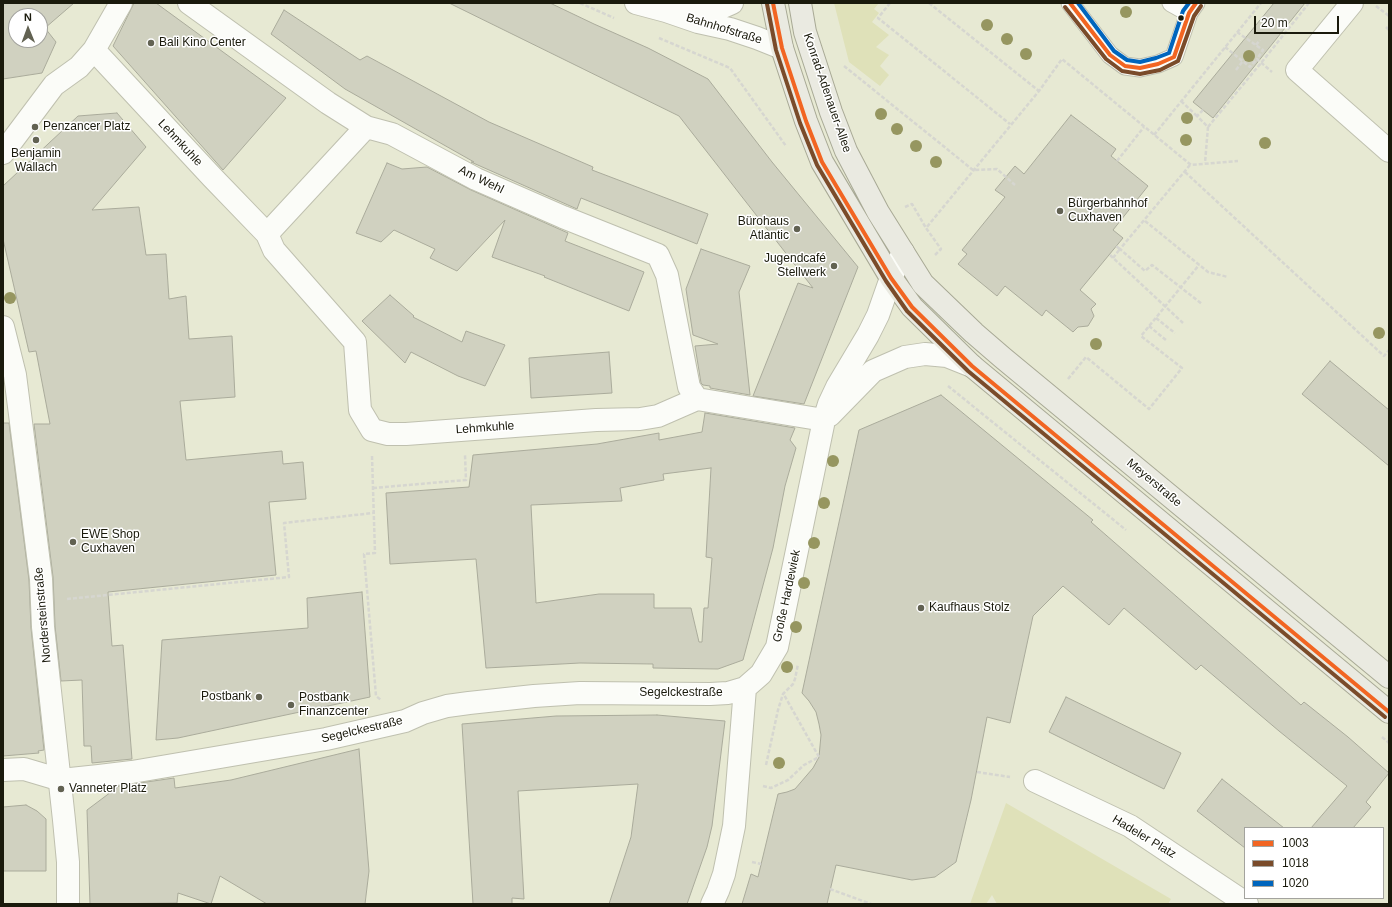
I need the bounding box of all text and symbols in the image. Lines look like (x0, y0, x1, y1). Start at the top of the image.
north arrow (8, 8, 48, 48)
scale bar (1256, 8, 1341, 34)
text: N (24, 11, 32, 23)
street label: Bahnhofstraße (684, 11, 764, 47)
unlabelled marker (1176, 13, 1186, 23)
text: 20 m (1261, 16, 1288, 30)
street label: Konrad-Adenauer-Allee (800, 31, 854, 155)
place label: Bali Kino Center (159, 36, 246, 50)
marker: Bali Kino Center (146, 38, 156, 48)
street label: Lehmkuhle (155, 117, 205, 169)
place label: Penzancer Platz (43, 120, 130, 134)
marker: Penzancer Platz (30, 122, 40, 132)
marker: Benjamin Wallach (31, 135, 41, 145)
place label: Benjamin Wallach (11, 147, 61, 175)
street label: Am Wehl (456, 163, 506, 197)
place label: Bürgerbahnhof Cuxhaven (1068, 197, 1147, 225)
marker: Bürgerbahnhof Cuxhaven (1055, 206, 1065, 216)
place label: Bürohaus Atlantic (738, 215, 789, 243)
marker: Bürohaus Atlantic (792, 224, 802, 234)
place label: Jugendcafé Stellwerk (764, 252, 826, 280)
marker: Jugendcafé Stellwerk (829, 261, 839, 271)
street label: Lehmkuhle (455, 419, 515, 437)
street label: Meyerstraße (1124, 456, 1184, 510)
place label: EWE Shop Cuxhaven (81, 528, 140, 556)
marker: EWE Shop Cuxhaven (68, 537, 78, 547)
street label: Große Hardewiek (770, 549, 804, 643)
street label: Nordersteinstraße (32, 567, 54, 663)
place label: Kaufhaus Stolz (929, 601, 1010, 615)
marker: Kaufhaus Stolz (916, 603, 926, 613)
street label: Segelckestraße (639, 686, 723, 700)
place label: Postbank (201, 690, 251, 704)
place label: Postbank Finanzcenter (299, 691, 368, 719)
marker: Postbank (254, 692, 264, 702)
marker: Postbank Finanzcenter (286, 700, 296, 710)
street label: Segelckestraße (320, 714, 404, 746)
place label: Vanneter Platz (69, 782, 147, 796)
marker: Vanneter Platz (56, 784, 66, 794)
street label: Hadeler Platz (1109, 812, 1179, 862)
legend (1244, 827, 1384, 899)
text: 1003 (1282, 836, 1309, 850)
text: 1018 (1282, 856, 1309, 870)
text: 1020 (1282, 876, 1309, 890)

